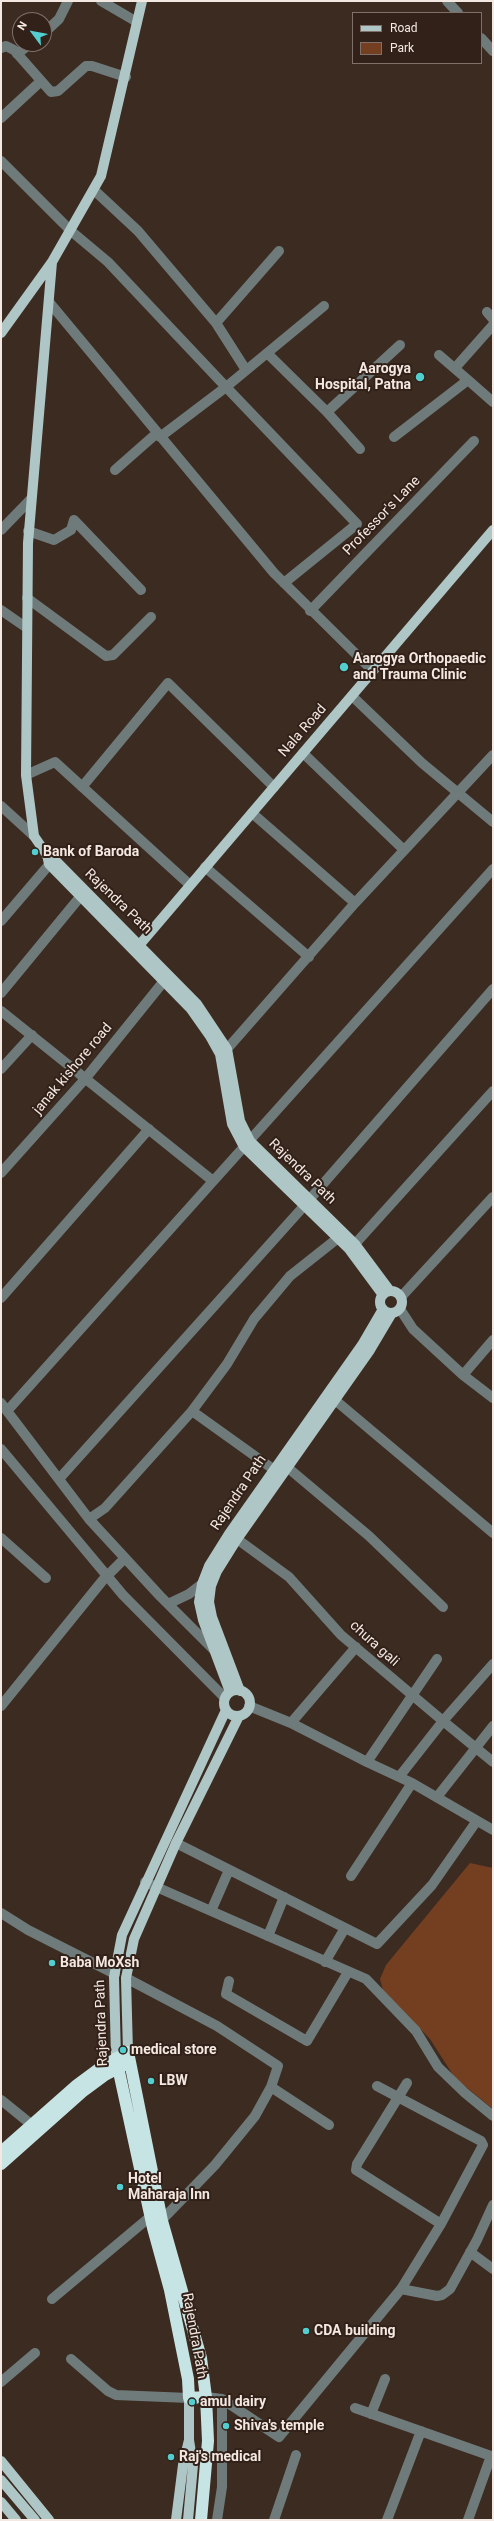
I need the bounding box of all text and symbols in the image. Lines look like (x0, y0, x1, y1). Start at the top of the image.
north arrow (12, 12, 52, 52)
legend (352, 12, 482, 64)
text: N (15, 19, 30, 33)
text: Road (390, 21, 418, 35)
text: Park (390, 41, 414, 55)
place label: Aarogya Hospital, Patna (315, 361, 411, 394)
marker: Aarogya Hospital, Patna (414, 371, 426, 383)
street label: Professor's Lane (340, 473, 424, 559)
place label: Aarogya Orthopaedic and Trauma Clinic (353, 651, 486, 684)
marker: Aarogya Orthopaedic and Trauma Clinic (338, 661, 350, 673)
street label: Nala Road (276, 701, 330, 761)
place label: Bank of Baroda (43, 844, 139, 860)
marker: Bank of Baroda (30, 847, 40, 857)
street label: Rajendra Path (81, 866, 155, 938)
street label: janak kishore road (30, 1020, 116, 1118)
street label: Rajendra Path (265, 1136, 339, 1208)
street label: Rajendra Path (208, 1452, 270, 1534)
street label: chura gali (346, 1617, 402, 1671)
place label: Baba MoXsh (60, 1955, 139, 1971)
marker: Baba MoXsh (47, 1958, 57, 1968)
street label: Rajendra Path (92, 1979, 112, 2067)
place label: medical store (131, 2042, 216, 2058)
marker: medical store (118, 2045, 128, 2055)
place label: LBW (159, 2073, 188, 2089)
marker: LBW (146, 2076, 156, 2086)
place label: Hotel Maharaja Inn (128, 2171, 210, 2204)
marker: Hotel Maharaja Inn (115, 2182, 125, 2192)
street label: Rajendra Path (178, 2292, 210, 2380)
place label: CDA building (314, 2323, 396, 2339)
marker: CDA building (301, 2326, 311, 2336)
place label: amul dairy (200, 2394, 266, 2410)
marker: amul dairy (187, 2397, 197, 2407)
place label: Shiva's temple (234, 2418, 324, 2434)
marker: Shiva's temple (221, 2421, 231, 2431)
place label: Raj's medical (179, 2449, 261, 2465)
marker: Raj's medical (166, 2452, 176, 2462)

